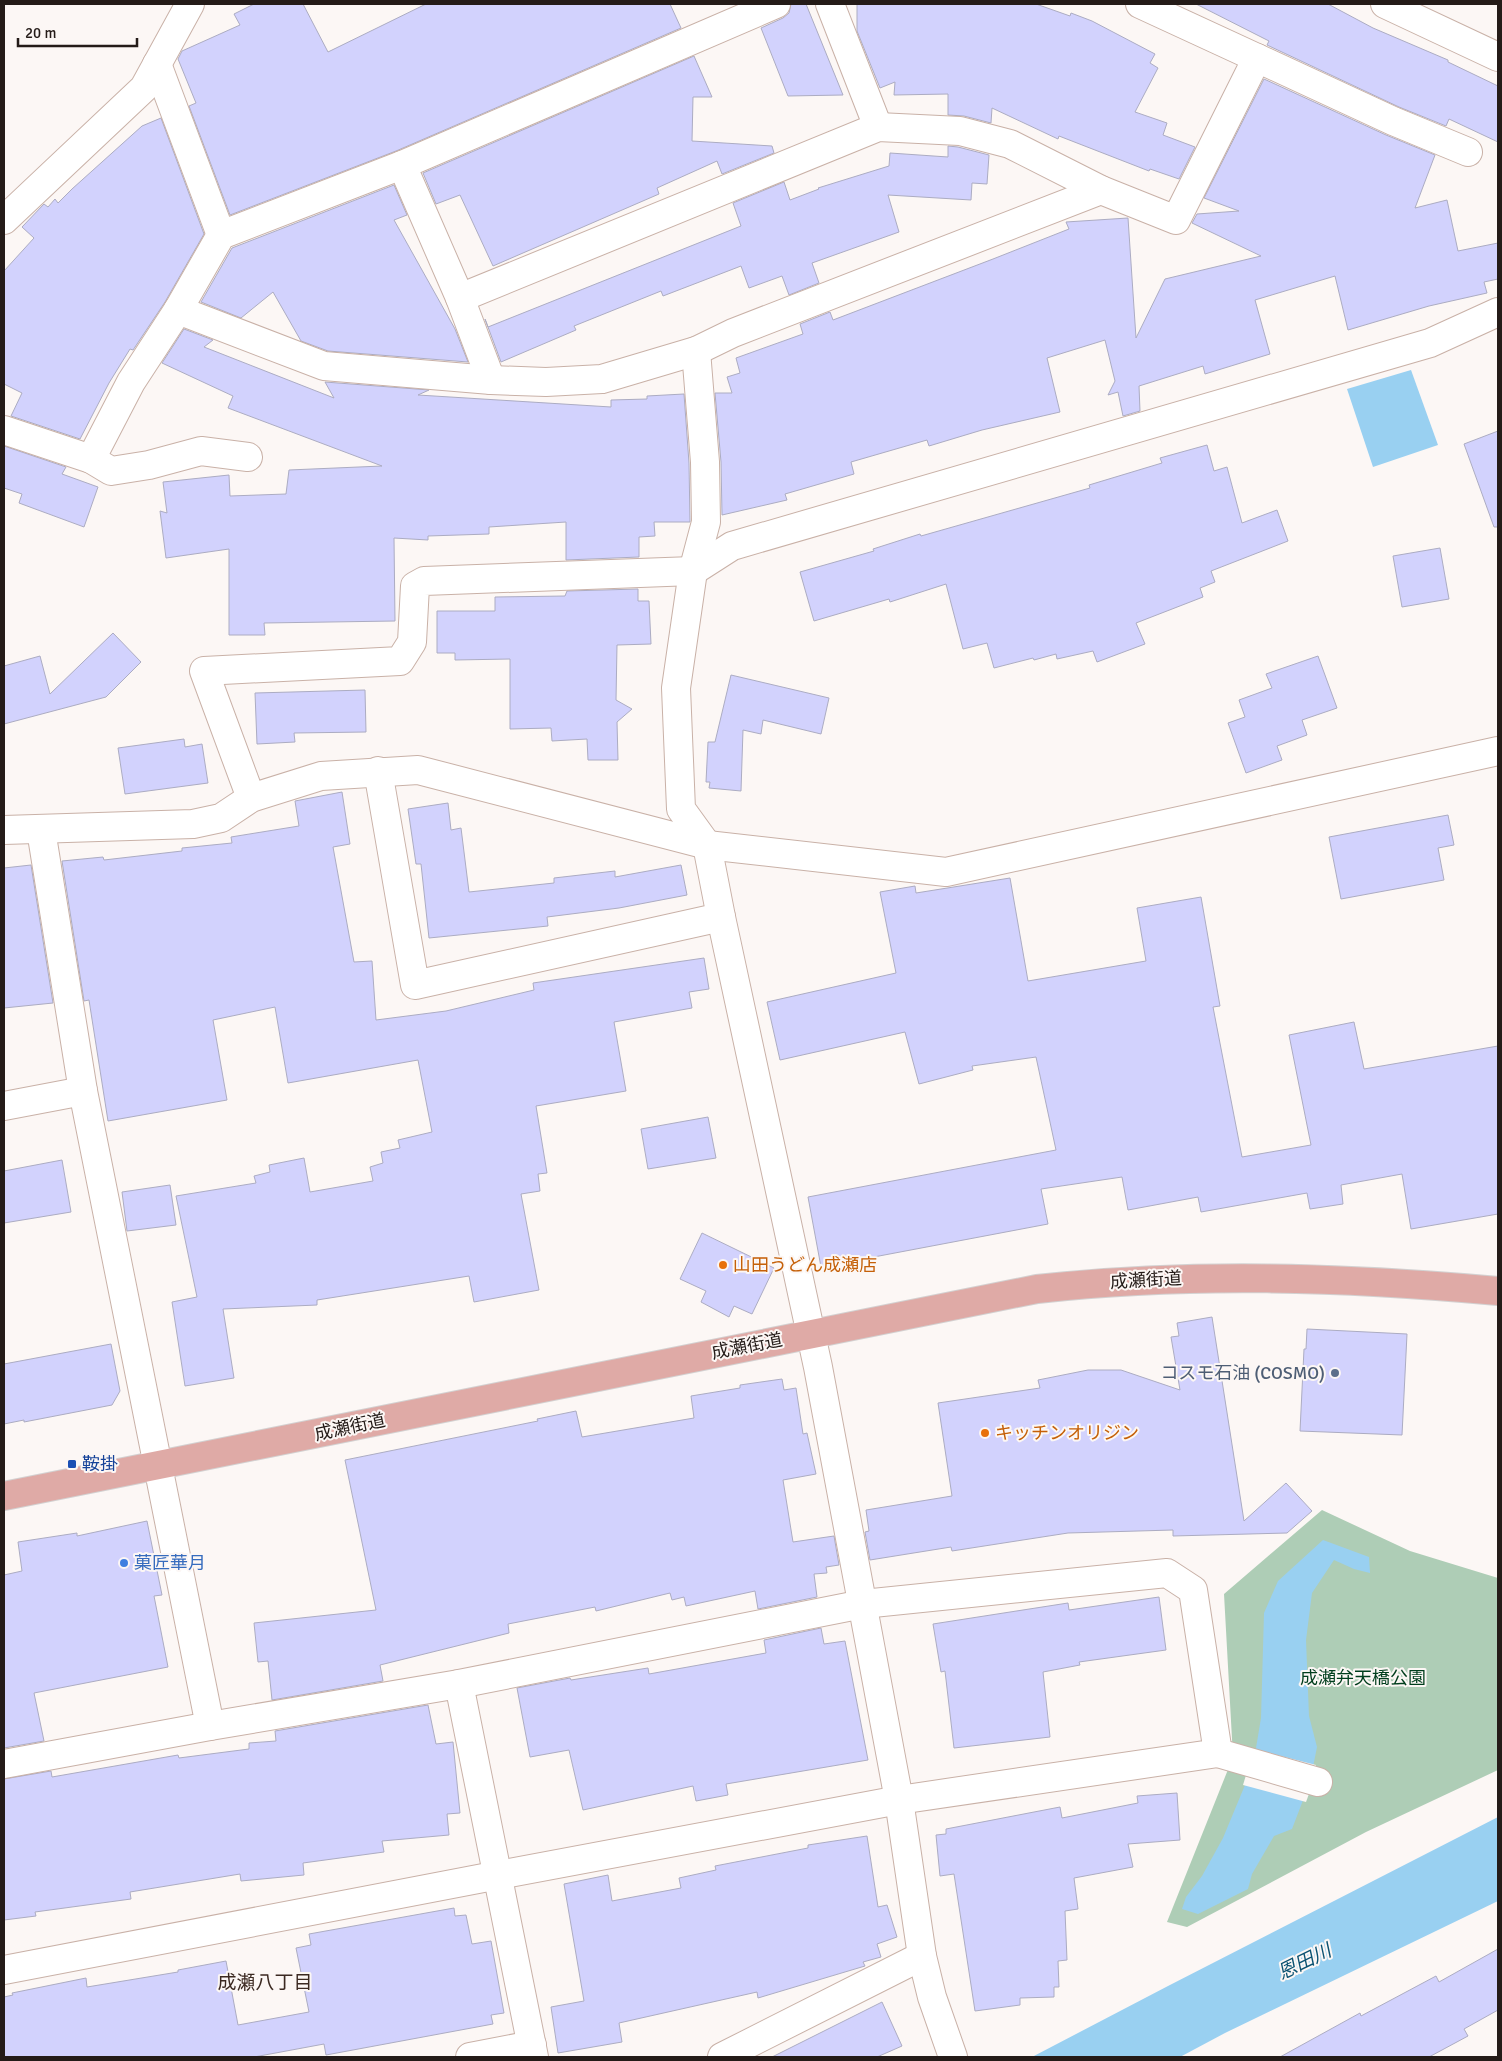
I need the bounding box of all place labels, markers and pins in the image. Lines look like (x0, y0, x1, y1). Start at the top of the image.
place label: 山田うどん成瀬店 (733, 1254, 877, 1276)
marker: 山田うどん成瀬店 (717, 1259, 729, 1271)
place label: コスモ石油 (COSMO) (1160, 1362, 1325, 1384)
marker: コスモ石油 (COSMO) (1329, 1367, 1341, 1379)
place label: キッチンオリジン (995, 1422, 1139, 1444)
marker: キッチンオリジン (979, 1427, 991, 1439)
place label: 鞍掛 (82, 1453, 118, 1475)
marker: 鞍掛 (66, 1458, 78, 1470)
place label: 菓匠華月 (134, 1552, 206, 1574)
marker: 菓匠華月 (118, 1557, 130, 1569)

